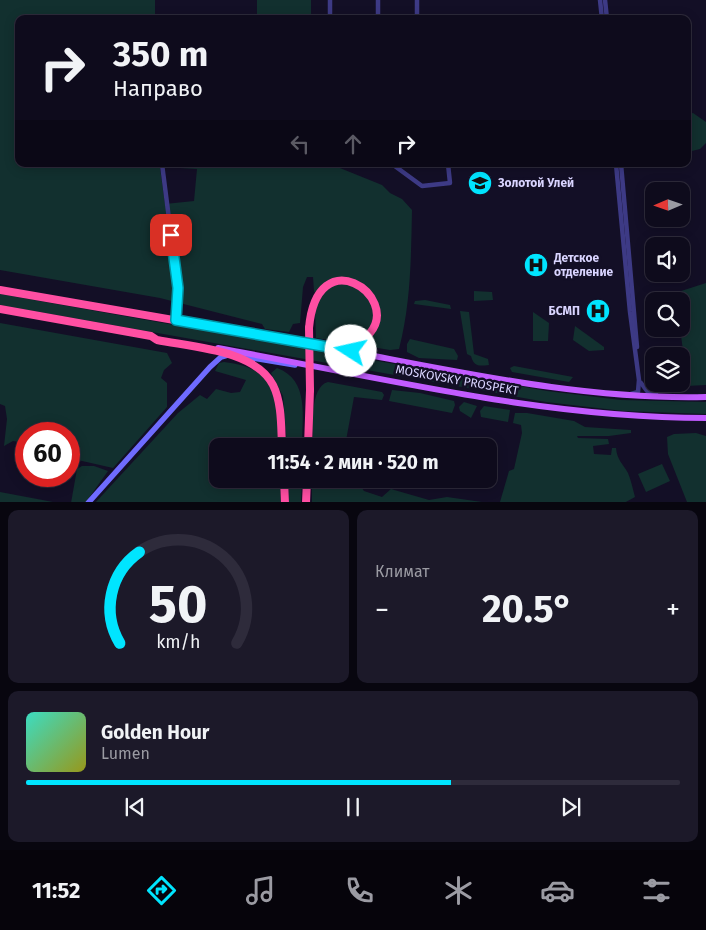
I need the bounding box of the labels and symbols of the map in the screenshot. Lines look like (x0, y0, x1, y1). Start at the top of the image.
school or university icon: Золотой Улей (467, 170, 493, 196)
place label: Золотой Улей (497, 176, 574, 190)
north arrow (645, 182, 690, 228)
pin (150, 214, 192, 256)
place label: Детское отделение (553, 251, 613, 279)
hospital icon: Детское отделение (523, 252, 549, 278)
hospital icon: БСМП (585, 298, 611, 324)
place label: БСМП (549, 304, 580, 318)
position arrow (324, 324, 376, 376)
street label: MOSKOVSKY PROSPEKT (394, 362, 520, 398)
speed limit sign: 60 (15, 422, 80, 487)

